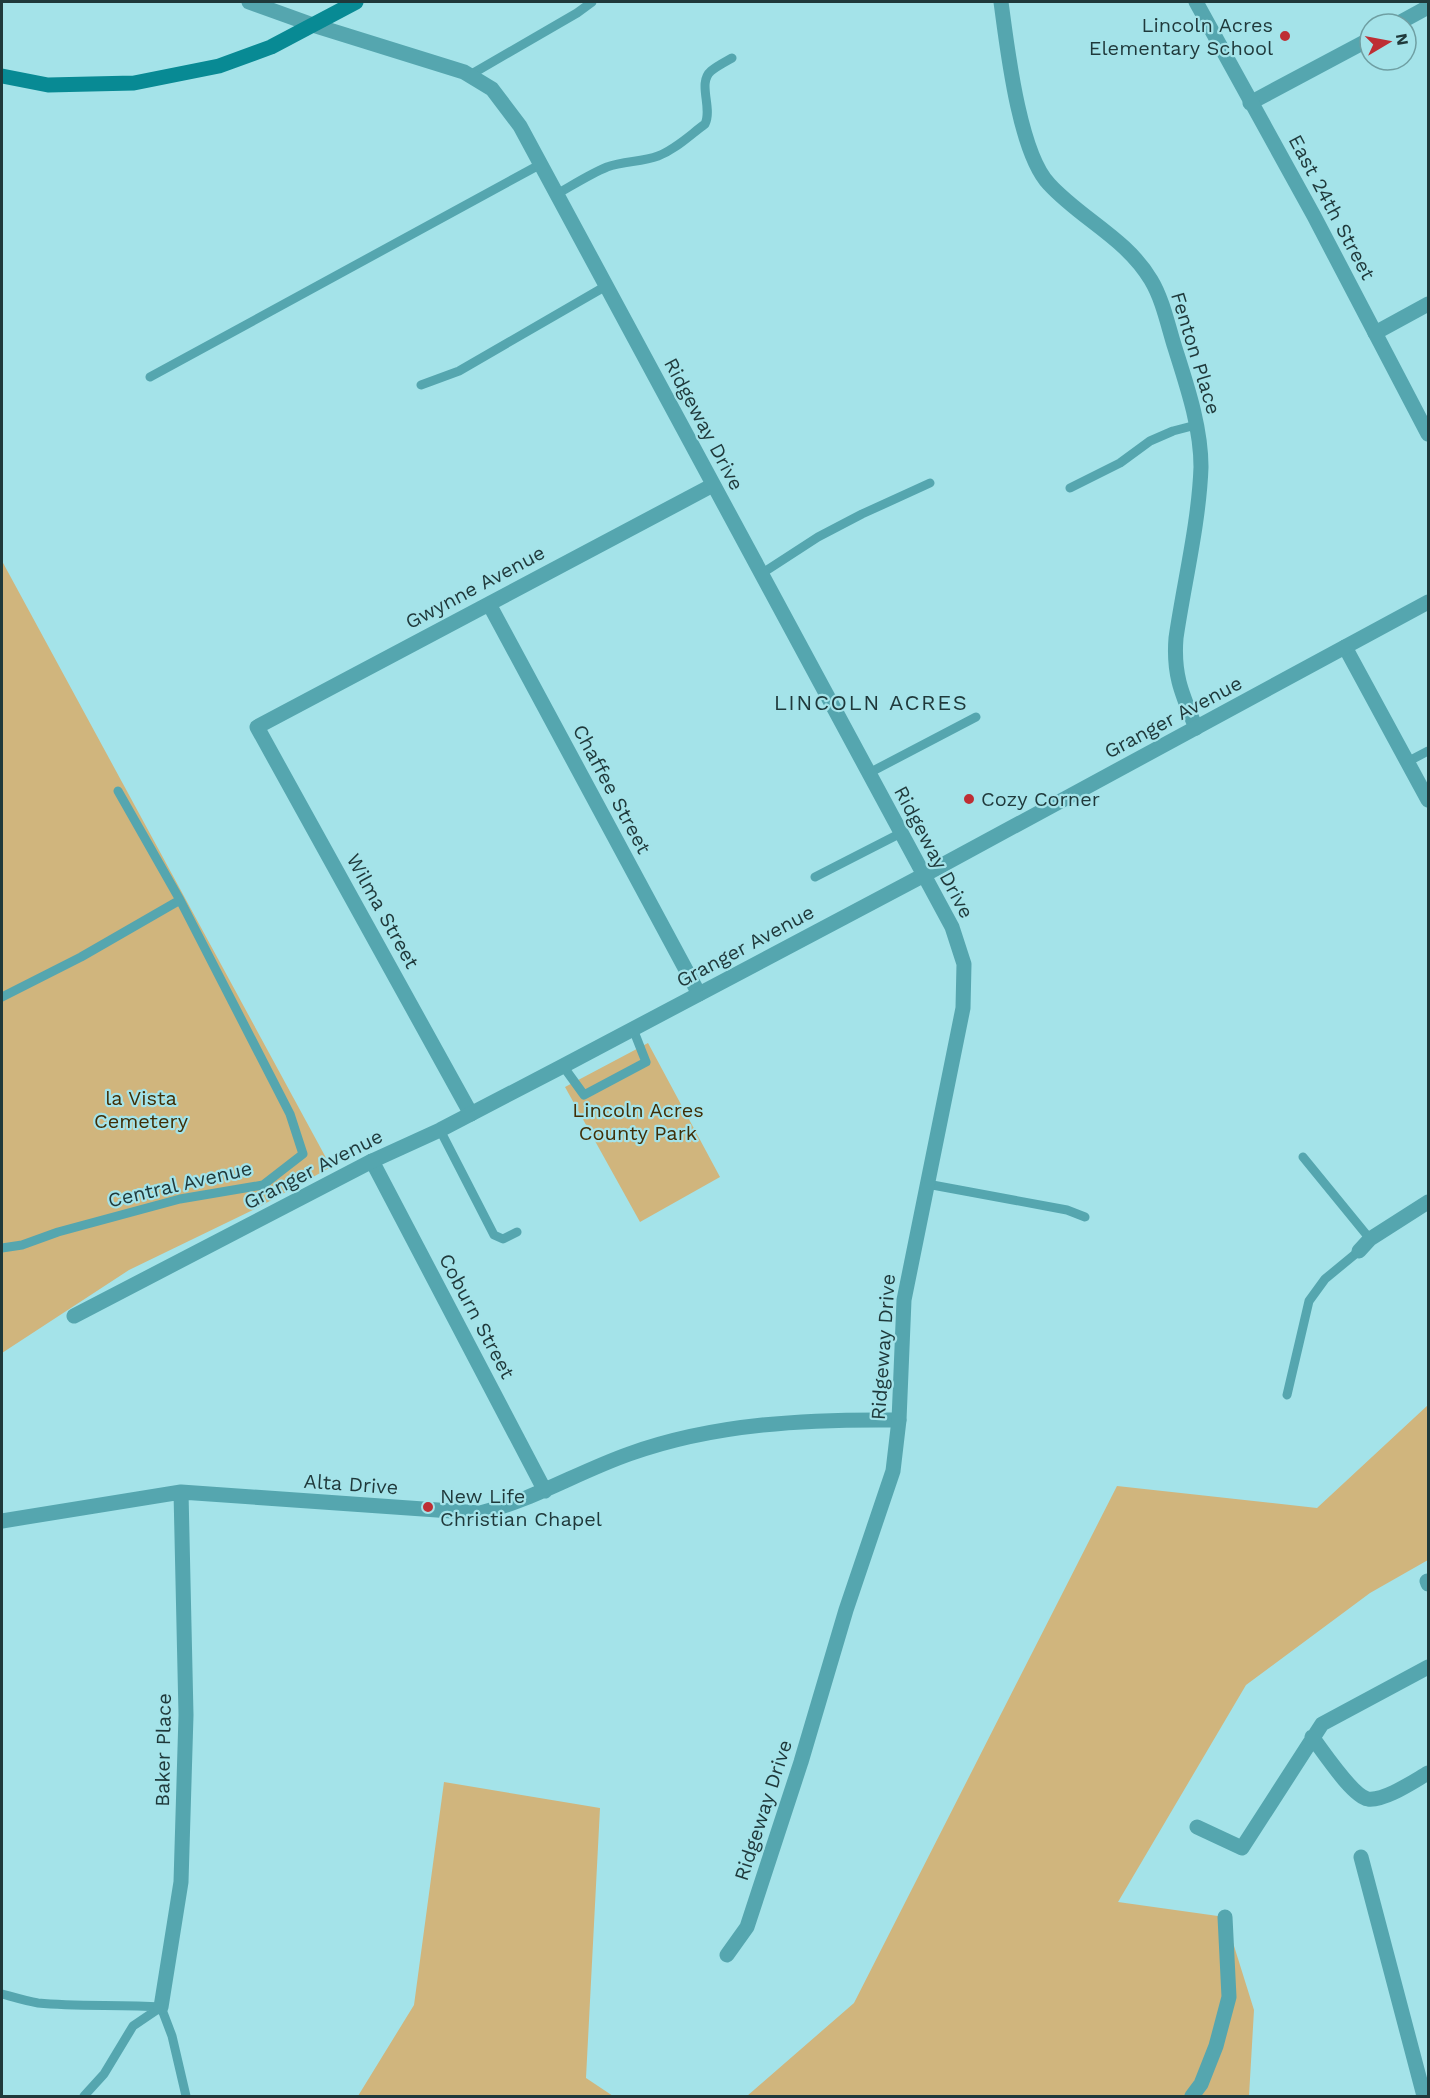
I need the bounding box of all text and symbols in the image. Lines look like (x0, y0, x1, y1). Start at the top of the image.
north arrow (1358, 12, 1418, 72)
place label: Lincoln Acres Elementary School (1089, 13, 1273, 60)
marker: Lincoln Acres Elementary School (1278, 29, 1292, 43)
text: N (1392, 32, 1413, 47)
street label: East 24th Street (1284, 130, 1381, 284)
street label: Fenton Place (1166, 289, 1226, 417)
street label: Ridgeway Drive (659, 354, 749, 494)
street label: Gwynne Avenue (401, 540, 549, 634)
street label: Granger Avenue (1100, 671, 1246, 763)
district label: LINCOLN ACRES (774, 690, 968, 715)
street label: Chaffee Street (568, 720, 656, 858)
street label: Ridgeway Drive (889, 782, 979, 922)
place label: Cozy Corner (981, 787, 1100, 811)
marker: Cozy Corner (962, 792, 976, 806)
street label: Wilma Street (342, 849, 425, 973)
street label: Granger Avenue (672, 900, 818, 992)
park label: la Vista Cemetery (94, 1086, 189, 1133)
park label: Lincoln Acres County Park (572, 1098, 704, 1145)
street label: Granger Avenue (240, 1124, 386, 1214)
street label: Central Avenue (106, 1156, 254, 1212)
street label: Coburn Street (434, 1249, 520, 1383)
street label: Ridgeway Drive (866, 1273, 900, 1421)
street label: Alta Drive (303, 1469, 399, 1499)
place label: New Life Christian Chapel (440, 1484, 602, 1531)
marker: New Life Christian Chapel (421, 1500, 435, 1514)
street label: Baker Place (150, 1693, 176, 1807)
street label: Ridgeway Drive (729, 1737, 797, 1883)

